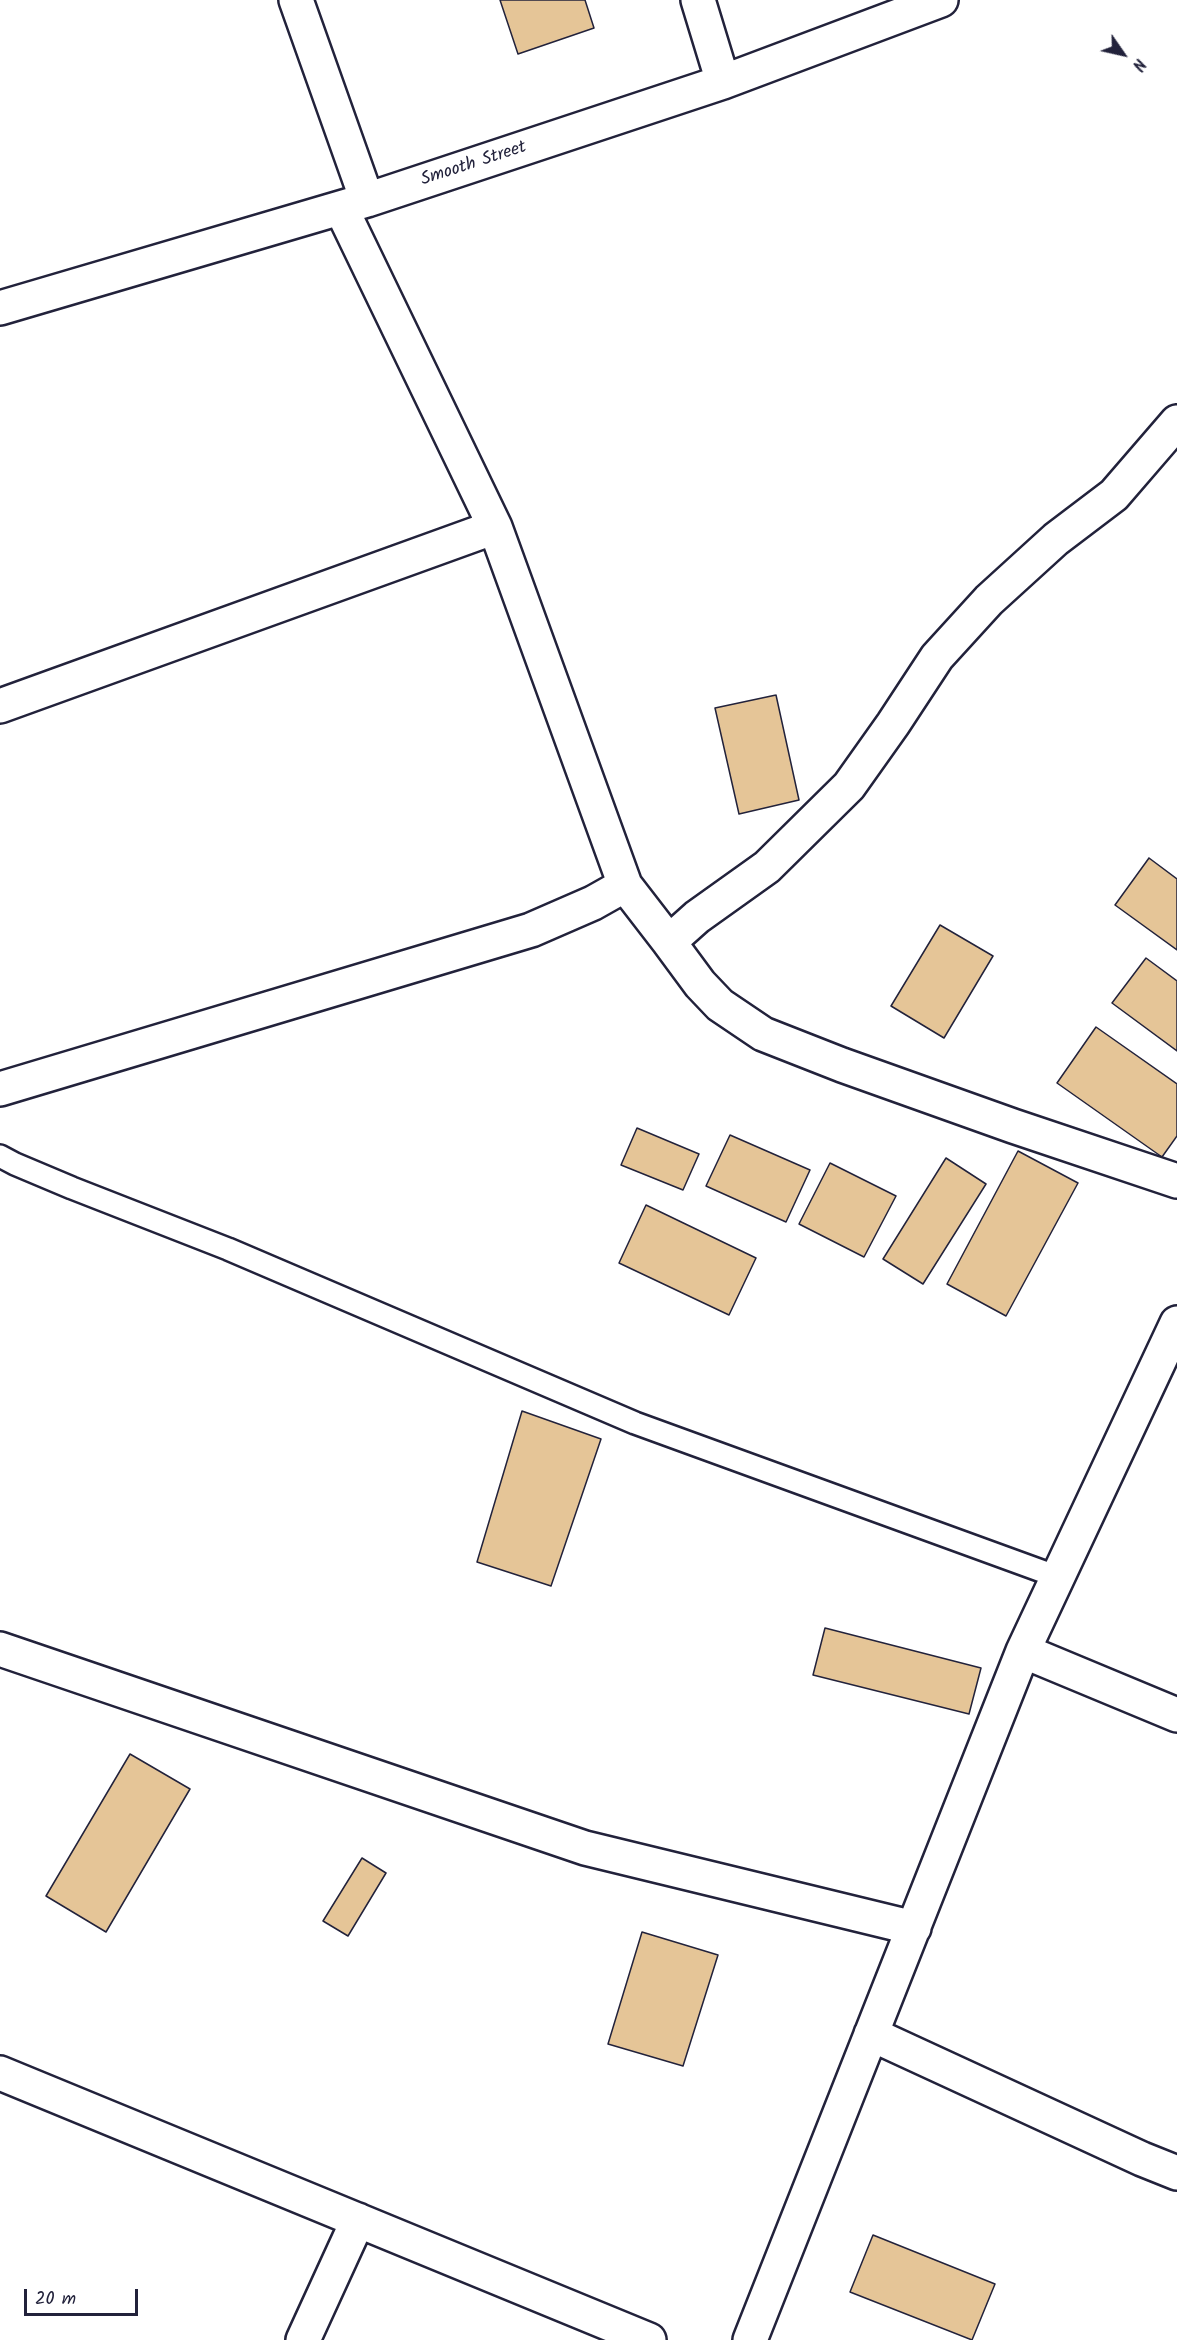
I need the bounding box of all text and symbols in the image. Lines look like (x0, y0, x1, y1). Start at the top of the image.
north arrow (1093, 24, 1153, 84)
text: N (1125, 53, 1152, 76)
street label: Smooth Street (419, 138, 529, 192)
scale bar (27, 2277, 141, 2315)
text: 20 m (35, 2285, 76, 2314)

